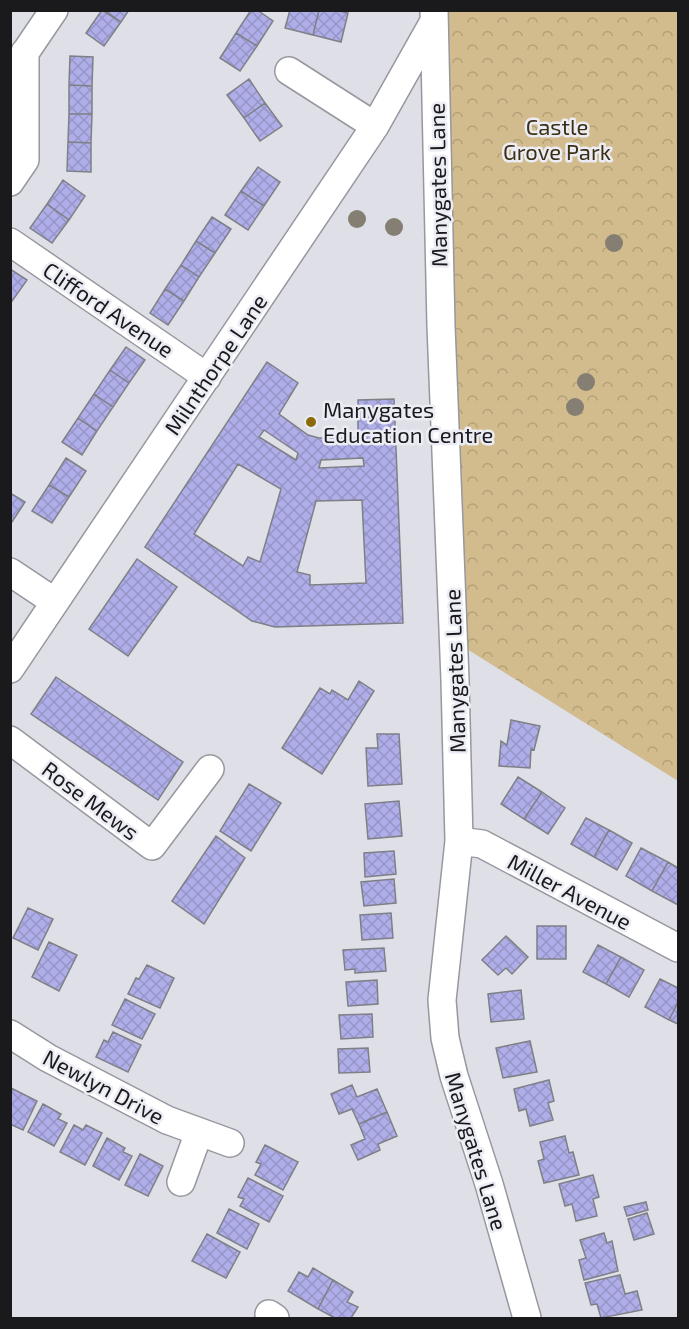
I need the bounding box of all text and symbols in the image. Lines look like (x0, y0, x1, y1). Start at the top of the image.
street label: Manygates Lane (423, 103, 451, 267)
park label: Castle Grove Park (503, 113, 611, 164)
street label: Clifford Avenue (39, 256, 179, 362)
street label: Milnthorpe Lane (158, 289, 272, 439)
place label: Manygates Education Centre (323, 396, 493, 447)
marker: Manygates Education Centre (304, 415, 318, 429)
street label: Manygates Lane (438, 589, 470, 753)
street label: Rose Mews (38, 755, 144, 845)
street label: Miller Avenue (504, 848, 636, 934)
street label: Newlyn Drive (39, 1043, 169, 1129)
street label: Manygates Lane (441, 1069, 513, 1233)

